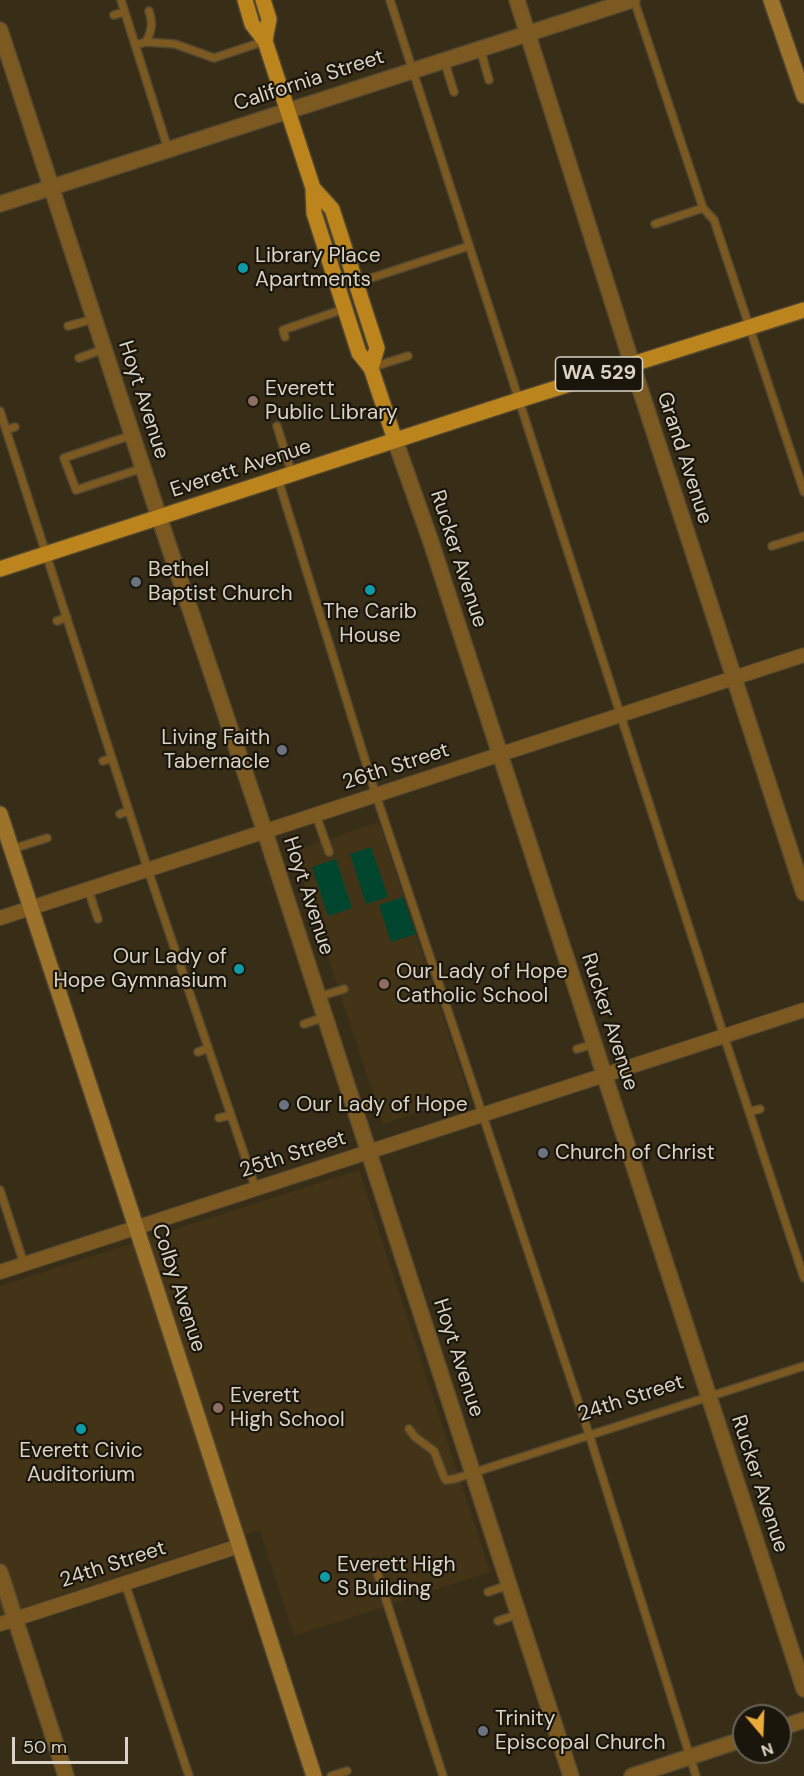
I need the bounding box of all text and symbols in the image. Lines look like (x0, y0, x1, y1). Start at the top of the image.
street label: California Street (231, 45, 387, 117)
place label: Library Place Apartments (255, 243, 381, 293)
marker: Library Place Apartments (236, 261, 250, 275)
street label: Hoyt Avenue (112, 338, 174, 462)
road number: WA 529 (556, 357, 642, 391)
place label: Everett Public Library (265, 376, 398, 426)
street label: Grand Avenue (651, 389, 717, 527)
marker: Everett Public Library (246, 394, 260, 408)
street label: Everett Avenue (167, 434, 315, 504)
street label: Rucker Avenue (424, 487, 492, 631)
place label: Bethel Baptist Church (148, 557, 293, 607)
marker: Bethel Baptist Church (129, 575, 143, 589)
marker: The Carib House (363, 583, 377, 597)
place label: The Carib House (323, 599, 417, 649)
place label: Living Faith Tabernacle (161, 725, 270, 775)
street label: 26th Street (339, 738, 453, 796)
marker: Living Faith Tabernacle (275, 743, 289, 757)
street label: Hoyt Avenue (277, 834, 339, 958)
place label: Our Lady of Hope Gymnasium (53, 944, 227, 994)
street label: Rucker Avenue (575, 950, 643, 1094)
place label: Our Lady of Hope Catholic School (396, 959, 568, 1009)
marker: Our Lady of Hope Gymnasium (232, 962, 246, 976)
marker: Our Lady of Hope Catholic School (377, 977, 391, 991)
place label: Our Lady of Hope (296, 1092, 468, 1118)
marker: Our Lady of Hope (277, 1098, 291, 1112)
street label: 25th Street (237, 1126, 349, 1184)
place label: Church of Christ (555, 1140, 715, 1166)
marker: Church of Christ (536, 1146, 550, 1160)
street label: Colby Avenue (145, 1221, 211, 1355)
street label: Hoyt Avenue (427, 1296, 489, 1420)
street label: 24th Street (575, 1370, 687, 1428)
place label: Everett High School (230, 1383, 345, 1433)
marker: Everett High School (211, 1401, 225, 1415)
street label: Rucker Avenue (725, 1412, 793, 1556)
marker: Everett Civic Auditorium (74, 1422, 88, 1436)
place label: Everett Civic Auditorium (19, 1438, 143, 1488)
street label: 24th Street (57, 1536, 169, 1594)
place label: Everett High S Building (337, 1552, 455, 1602)
marker: Everett High S Building (318, 1570, 332, 1584)
north arrow (732, 1704, 792, 1764)
place label: Trinity Episcopal Church (495, 1706, 666, 1756)
marker: Trinity Episcopal Church (476, 1724, 490, 1738)
scale bar (15, 1725, 130, 1763)
text: 50 m (23, 1735, 67, 1759)
text: N (758, 1738, 776, 1761)

